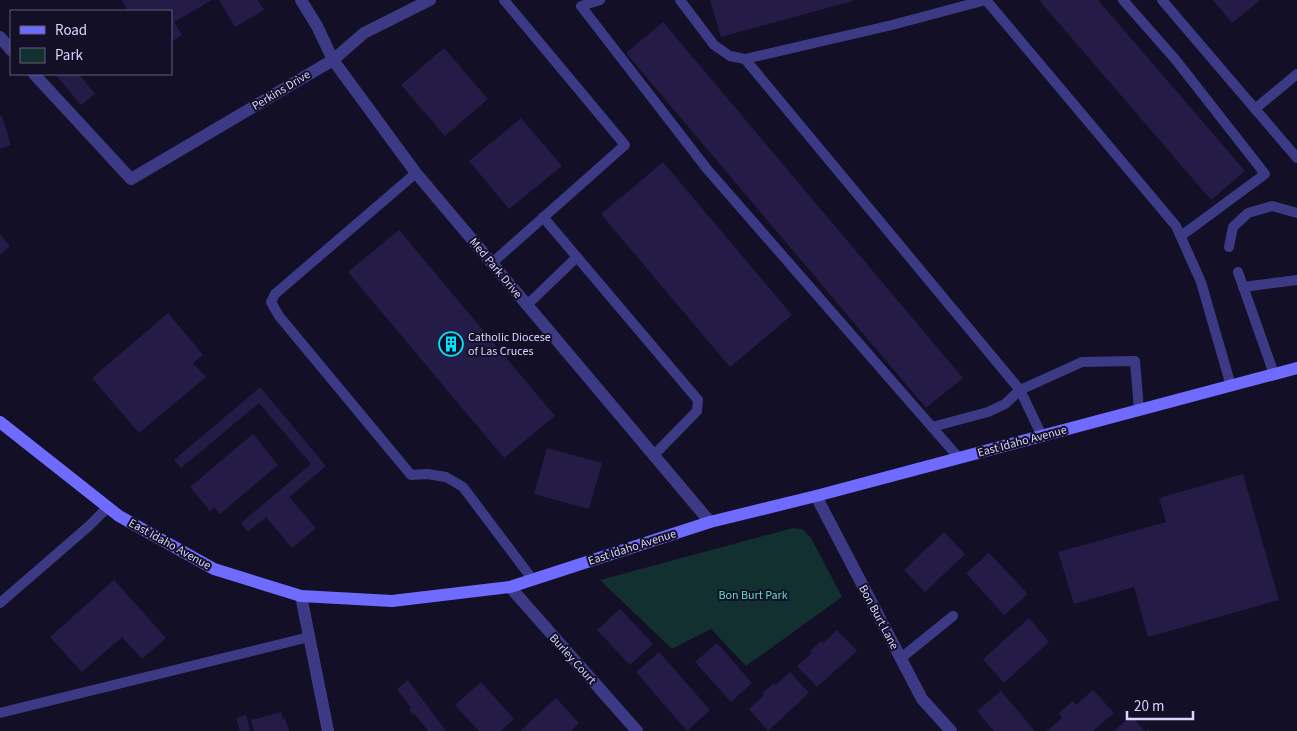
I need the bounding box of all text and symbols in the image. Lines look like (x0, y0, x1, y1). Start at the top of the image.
legend (10, 10, 172, 75)
text: Road (55, 20, 87, 41)
text: Park (55, 45, 84, 66)
street label: Perkins Drive (249, 66, 314, 115)
street label: Med Park Drive (465, 234, 526, 302)
place label: Catholic Diocese of Las Cruces (468, 329, 551, 360)
building icon: Catholic Diocese of Las Cruces (438, 331, 464, 357)
street label: East Idaho Avenue (976, 421, 1069, 462)
street label: East Idaho Avenue (125, 515, 214, 574)
street label: East Idaho Avenue (586, 525, 679, 570)
street label: Bon Burt Lane (854, 582, 903, 653)
park label: Bon Burt Park (718, 587, 788, 604)
street label: Burley Court (545, 630, 600, 688)
scale bar (1127, 688, 1193, 720)
text: 20 m (1134, 696, 1164, 717)

